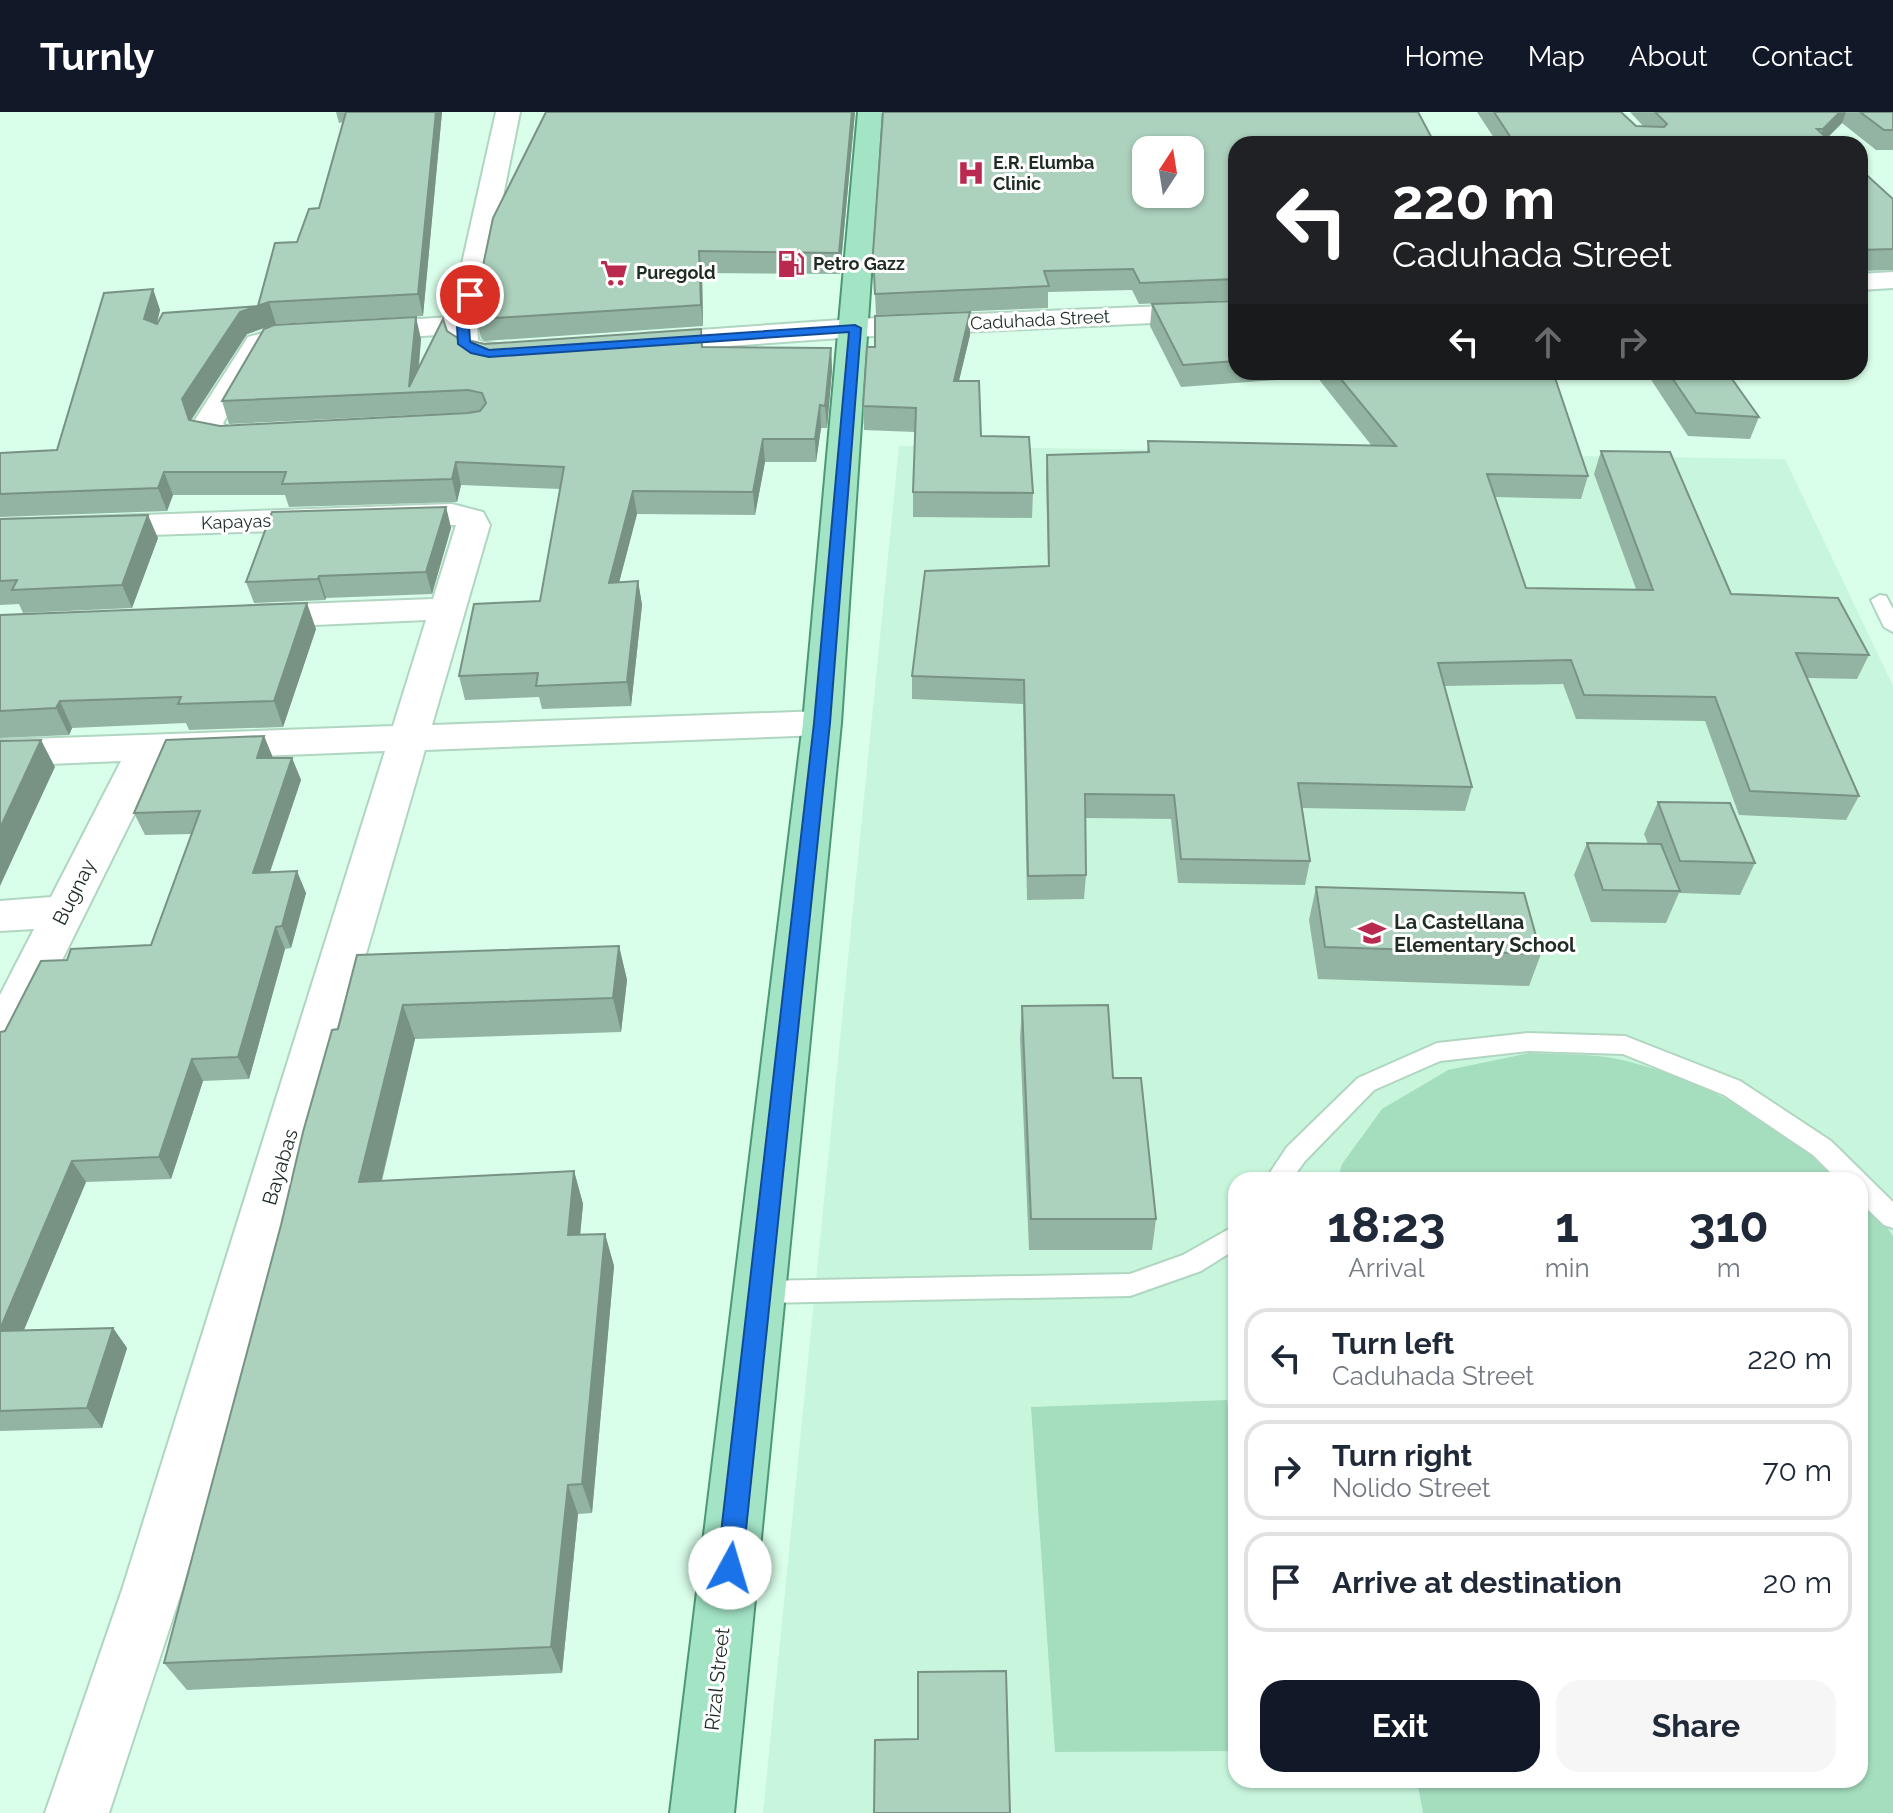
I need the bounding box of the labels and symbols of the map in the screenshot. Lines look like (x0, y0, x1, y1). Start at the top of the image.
north arrow (1132, 136, 1204, 208)
place label: E.R. Elumba Clinic (993, 152, 1094, 194)
hospital icon: E.R. Elumba Clinic (956, 158, 986, 188)
fuel station icon: Petro Gazz (776, 249, 806, 279)
place label: Petro Gazz (813, 253, 905, 274)
supermarket icon: Puregold (599, 258, 629, 288)
pin (436, 261, 504, 329)
place label: Puregold (636, 262, 716, 283)
street label: Caduhada Street (970, 305, 1110, 334)
street label: Kapayas (201, 510, 272, 533)
street label: Bugnay (47, 855, 101, 929)
place label: La Castellana Elementary School (1394, 910, 1576, 957)
school or university icon: La Castellana Elementary School (1357, 918, 1387, 948)
street label: Bayabas (257, 1126, 303, 1208)
position arrow (688, 1526, 772, 1610)
street label: Rizal Street (700, 1626, 734, 1732)

